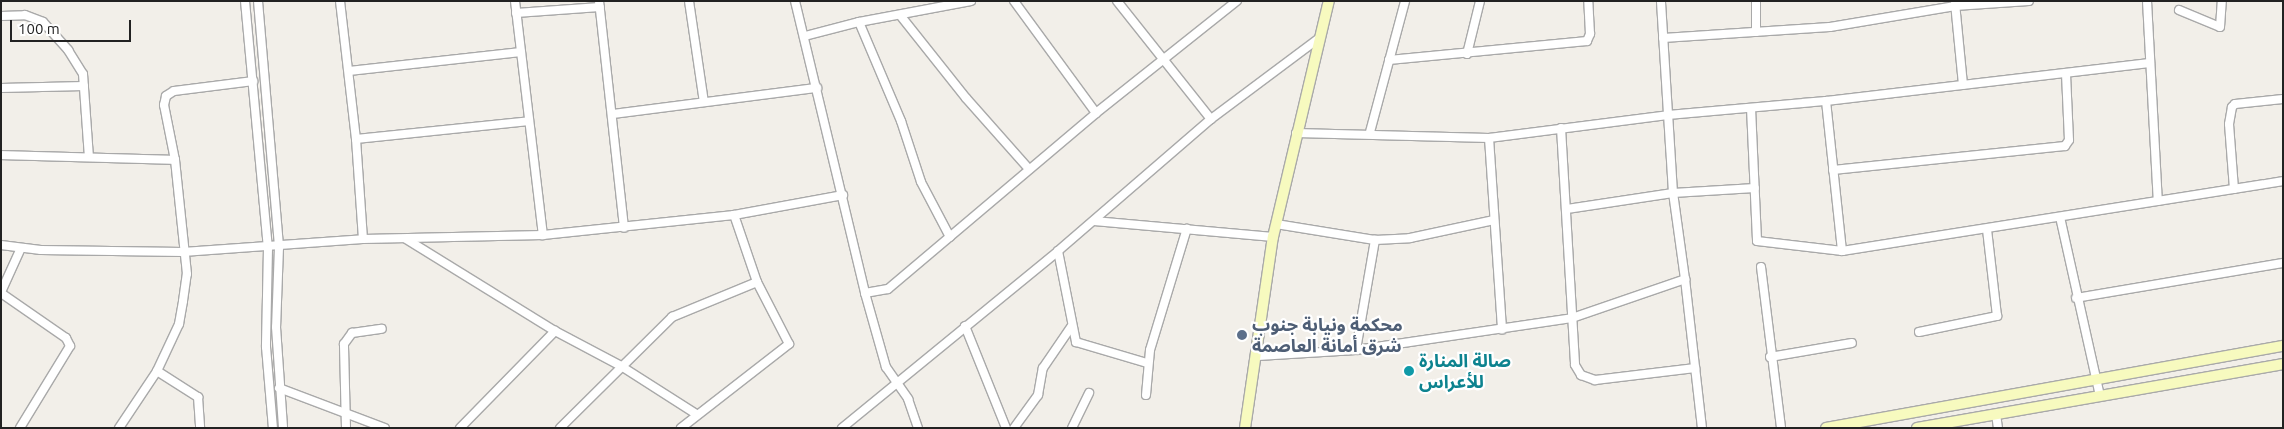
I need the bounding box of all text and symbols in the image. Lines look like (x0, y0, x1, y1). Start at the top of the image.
scale bar (12, 10, 134, 42)
text: 100 m (18, 20, 60, 37)
place label: محكمة ونيابة جنوب شرق أمانة العاصمة (1252, 314, 1403, 356)
marker: محكمة ونيابة جنوب شرق أمانة العاصمة (1236, 329, 1248, 341)
place label: صالة المنارة للأعراس (1419, 350, 1511, 392)
marker: صالة المنارة للأعراس (1403, 365, 1415, 377)

